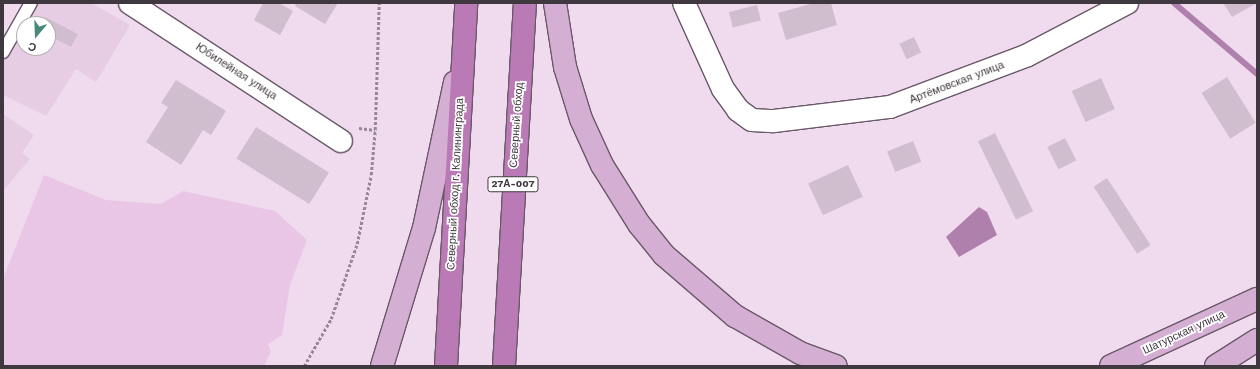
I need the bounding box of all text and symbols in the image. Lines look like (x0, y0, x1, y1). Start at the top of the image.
north arrow (16, 16, 56, 56)
text: С (26, 39, 38, 54)
street label: Юбилейная улица (193, 41, 279, 103)
street label: Артёмовская улица (908, 59, 1006, 107)
street label: Северный обход (507, 82, 527, 168)
street label: Северный обход г. Калининграда (445, 98, 467, 270)
road number: 27А-007 (487, 176, 539, 192)
street label: Шатурская улица (1141, 308, 1227, 358)

